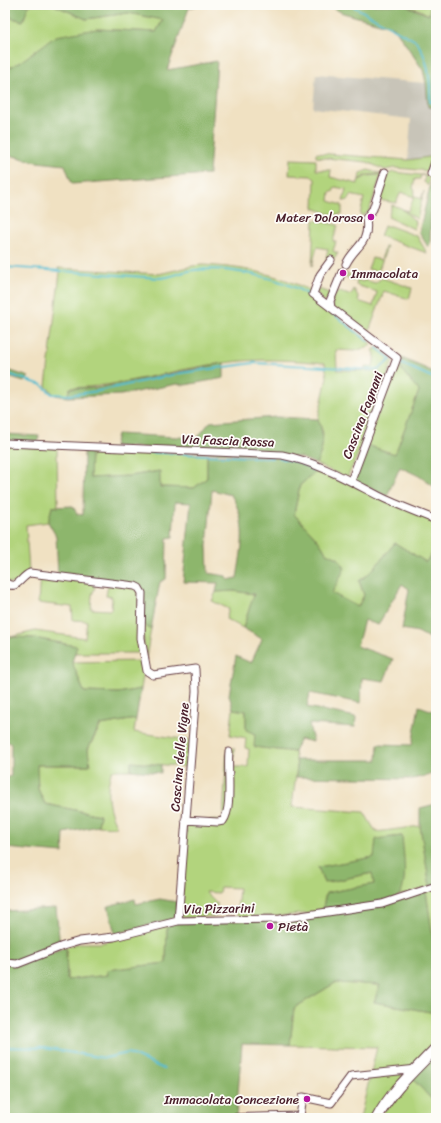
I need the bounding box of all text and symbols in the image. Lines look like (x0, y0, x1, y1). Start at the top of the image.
place label: Mater Dolorosa (276, 206, 363, 229)
marker: Mater Dolorosa (366, 212, 376, 222)
place label: Immacolata (350, 262, 419, 285)
marker: Immacolata (338, 268, 348, 278)
street label: Cascina Fagnani (335, 368, 390, 462)
street label: Via Fascia Rossa (181, 427, 275, 454)
street label: Cascina delle Vigne (163, 701, 196, 813)
street label: Via Pizzarini (183, 896, 255, 921)
place label: Pietà (278, 915, 309, 938)
marker: Pietà (265, 921, 275, 931)
place label: Immacolata Concezione (163, 1088, 299, 1111)
marker: Immacolata Concezione (302, 1094, 312, 1104)

